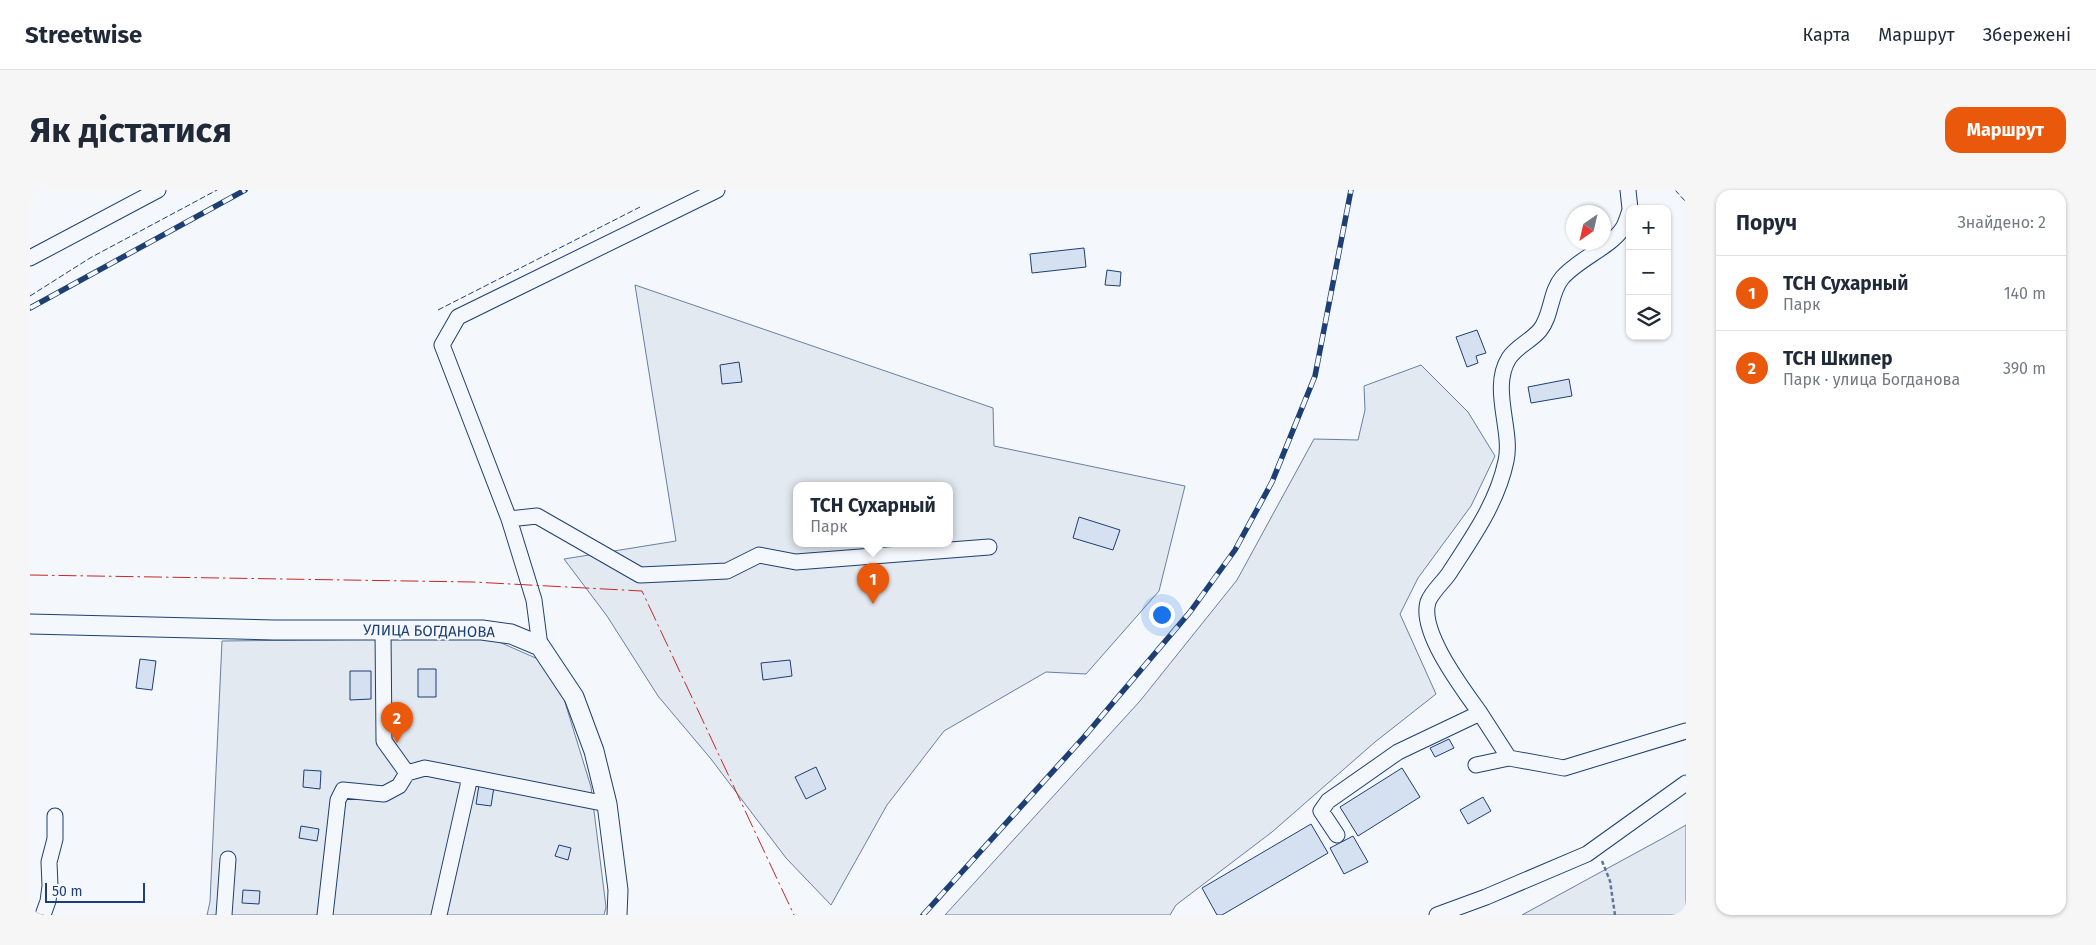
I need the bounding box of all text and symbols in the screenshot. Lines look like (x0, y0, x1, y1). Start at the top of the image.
text: Streetwise (25, 21, 142, 49)
text: Карта (1803, 24, 1850, 46)
text: Маршрут (1878, 24, 1955, 46)
text: Збережені (1983, 24, 2071, 46)
button: Маршрут (1945, 107, 2066, 153)
text: Як дістатися (30, 109, 232, 151)
north arrow (1566, 205, 1611, 250)
map controls (1626, 205, 1671, 340)
button: + (1626, 205, 1671, 250)
text: Поруч (1736, 210, 1797, 236)
text: Знайдено: 2 (1957, 213, 2046, 232)
button: − (1626, 250, 1671, 295)
text: ТСН Сухарный (1783, 272, 1909, 295)
text: 1 (1748, 284, 1756, 303)
text: 140 m (2004, 284, 2046, 303)
button: layers (1626, 295, 1671, 340)
text: Парк (1783, 295, 1820, 314)
text: ТСН Шкипер (1783, 347, 1893, 370)
text: 2 (1748, 359, 1756, 378)
text: 390 m (2003, 359, 2046, 378)
text: Парк · улица Богданова (1783, 370, 1960, 389)
popup (793, 482, 953, 547)
text: ТСН Сухарный (810, 494, 936, 517)
text: Парк (810, 517, 848, 536)
pin: 1 (857, 563, 889, 604)
your location (1149, 602, 1175, 628)
street label: УЛИЦА БОГДАНОВА (363, 621, 495, 641)
pin: 2 (381, 702, 413, 743)
scale bar (45, 880, 145, 903)
text: 50 m (52, 883, 83, 900)

